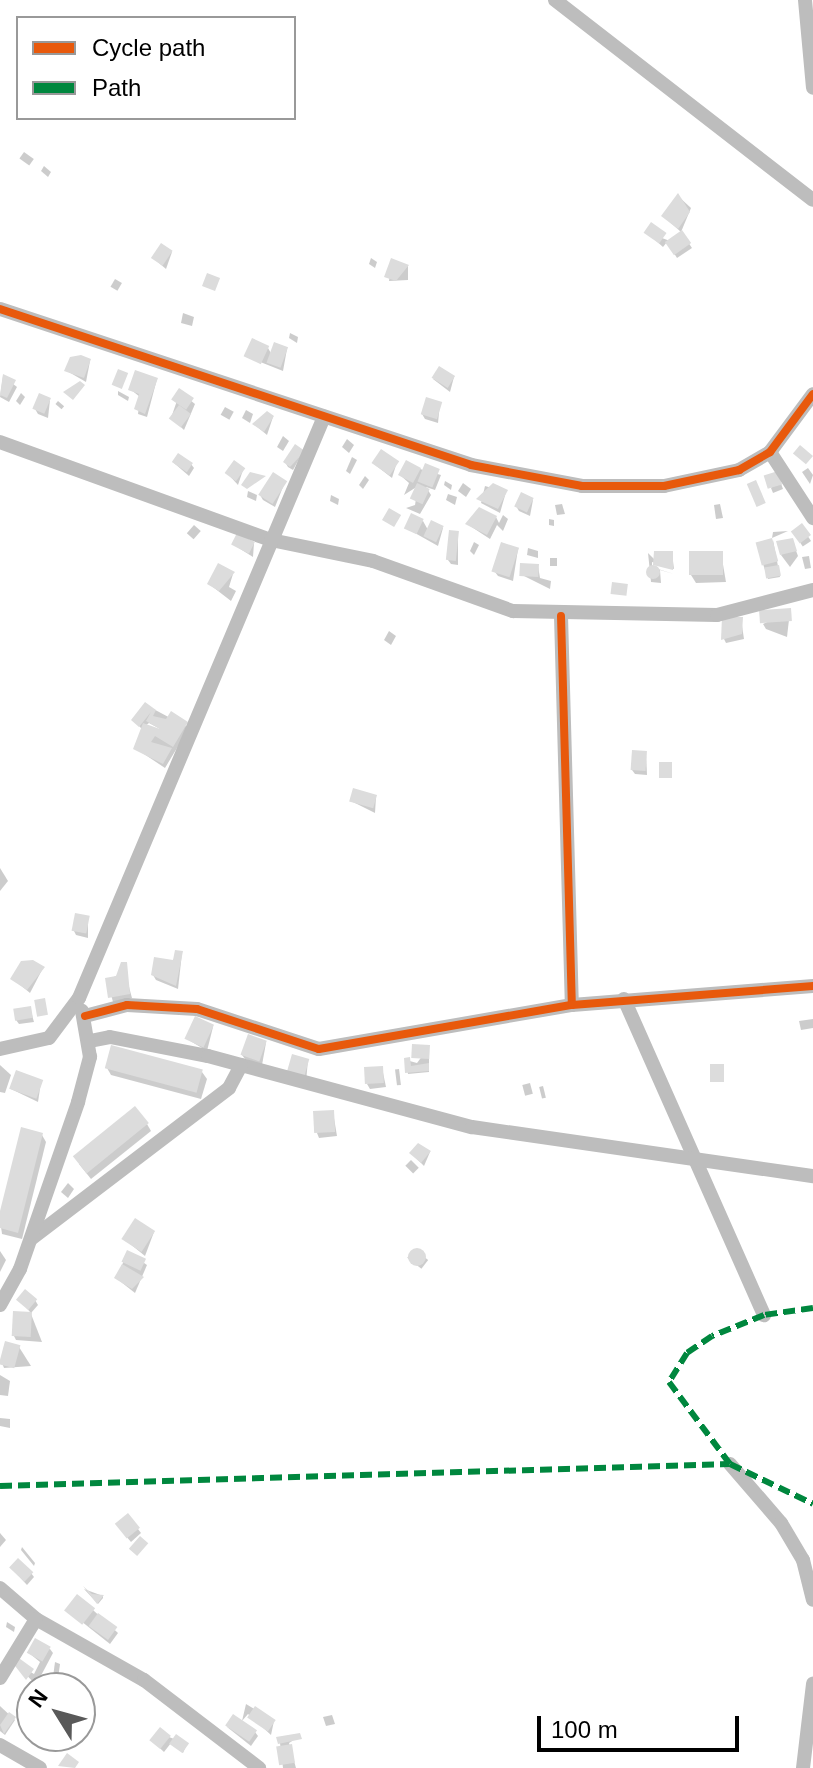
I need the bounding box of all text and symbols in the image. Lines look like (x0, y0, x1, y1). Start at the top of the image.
legend (16, 16, 296, 120)
text: Cycle path (92, 34, 205, 61)
text: Path (92, 74, 141, 101)
north arrow (16, 1672, 96, 1752)
text: N (23, 1685, 53, 1712)
scale bar (541, 1700, 743, 1750)
text: 100 m (551, 1716, 618, 1743)

